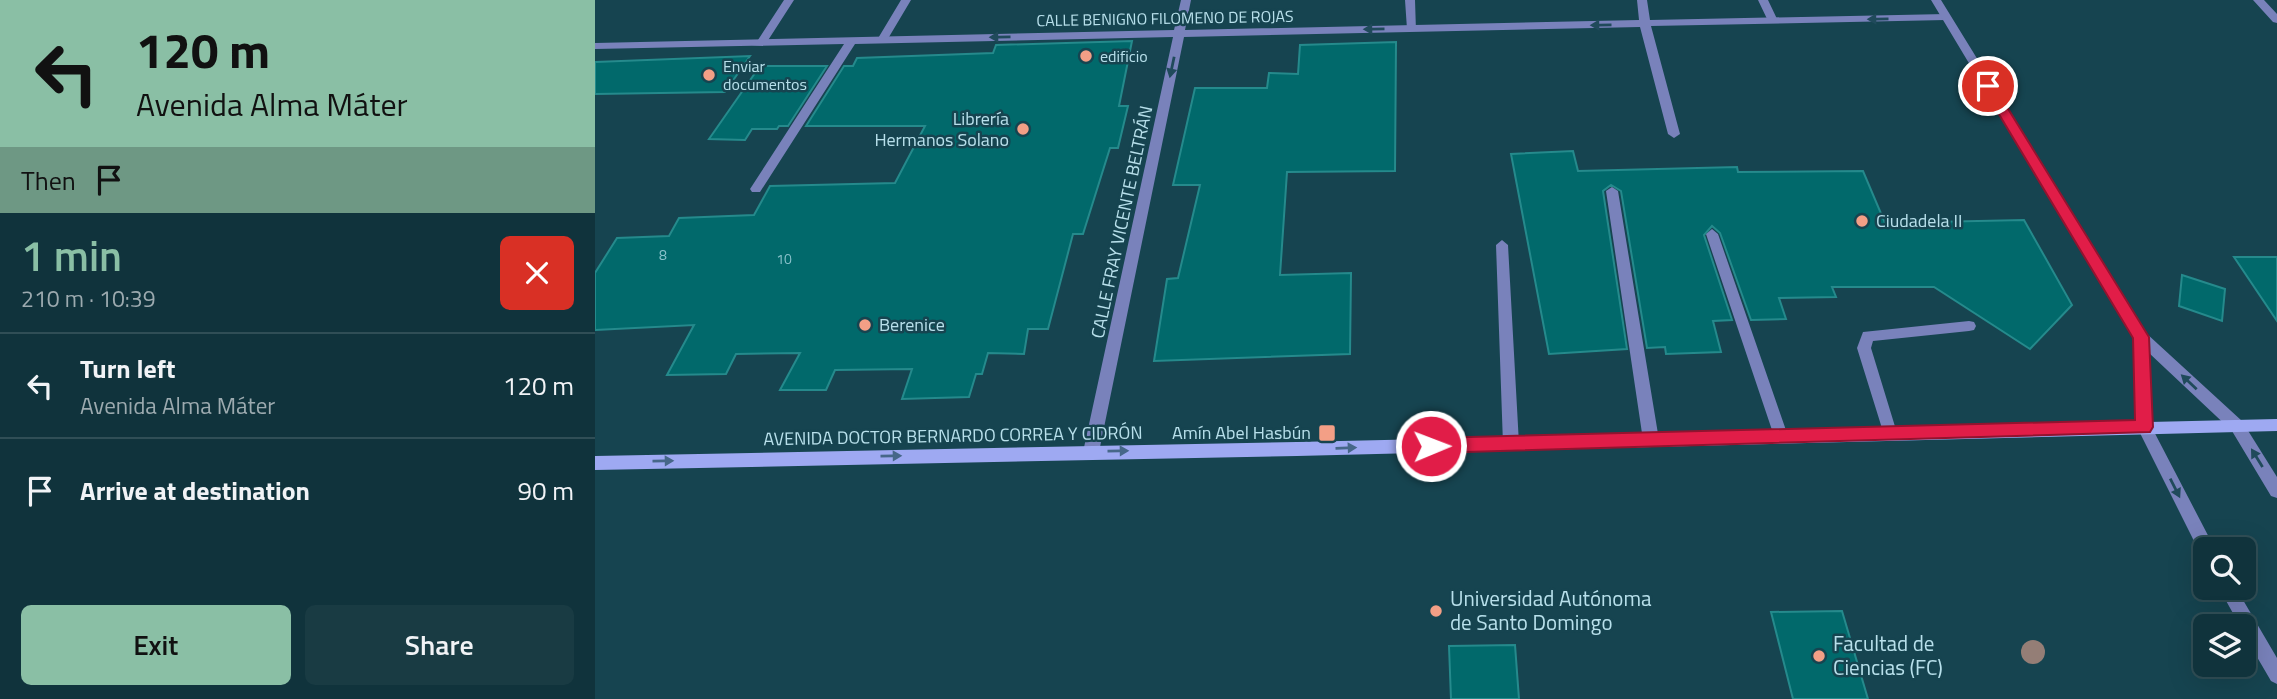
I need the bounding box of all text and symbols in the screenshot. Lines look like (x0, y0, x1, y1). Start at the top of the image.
street label: CALLE BENIGNO FILOMENO DE ROJAS (1036, 4, 1294, 32)
text: 120 m (136, 12, 270, 87)
one-way arrow (1867, 13, 1889, 24)
one-way arrow (1590, 19, 1612, 30)
one-way arrow (1363, 24, 1385, 35)
icon: left (21, 28, 112, 119)
one-way arrow (988, 32, 1010, 43)
place label: edificio (1100, 44, 1148, 68)
marker: edificio (1078, 48, 1094, 64)
place label: Enviar documentos (723, 54, 807, 96)
one-way arrow (1167, 56, 1178, 78)
pin (1958, 56, 2018, 116)
marker: Enviar documentos (701, 67, 717, 83)
icon: arrive (1969, 67, 2007, 105)
text: Avenida Alma Máter (136, 80, 408, 128)
street label: CALLE FRAY VICENTE BELTRÁN (1084, 103, 1159, 341)
place label: Librería Hermanos Solano (874, 105, 1009, 153)
marker: Librería Hermanos Solano (1015, 121, 1031, 137)
text: Then (21, 161, 76, 200)
icon: arrive (90, 161, 128, 199)
place label: Ciudadela II (1876, 207, 1962, 234)
marker: Ciudadela II (1854, 213, 1870, 229)
text: 1 min (21, 223, 122, 287)
button: close (500, 236, 574, 310)
house number: 8 (659, 244, 667, 265)
house number: 10 (776, 248, 792, 269)
text: 210 m · 10:39 (21, 281, 156, 316)
place label: Berenice (879, 311, 945, 338)
marker: Berenice (857, 317, 873, 333)
text: Turn left (80, 349, 175, 388)
text: 120 m (503, 366, 574, 405)
icon: left (21, 367, 59, 405)
one-way arrow (2181, 374, 2198, 390)
text: Avenida Alma Máter (80, 388, 275, 423)
position arrow (1394, 409, 1468, 483)
street label: AVENIDA DOCTOR BERNARDO CORREA Y CIDRÓN (763, 419, 1143, 452)
place label: Amín Abel Hasbún (1172, 419, 1311, 446)
marker: Amín Abel Hasbún (1317, 423, 1337, 443)
one-way arrow (1335, 442, 1357, 454)
one-way arrow (1107, 445, 1129, 457)
one-way arrow (2251, 449, 2264, 468)
one-way arrow (880, 450, 902, 462)
one-way arrow (652, 455, 674, 467)
text: Arrive at destination (80, 471, 310, 510)
text: 90 m (517, 471, 574, 510)
icon: arrive (21, 472, 59, 510)
one-way arrow (2170, 478, 2181, 498)
map controls (2193, 537, 2256, 677)
button: search (2193, 537, 2256, 600)
place label: Universidad Autónoma de Santo Domingo (1450, 582, 1652, 638)
marker: Universidad Autónoma de Santo Domingo (1428, 603, 1444, 619)
button: Exit (21, 605, 291, 685)
button: Share (305, 605, 574, 685)
button: layers (2193, 614, 2256, 677)
place label: Facultad de Ciencias (FC) (1833, 627, 1943, 683)
marker: Facultad de Ciencias (FC) (1811, 648, 1827, 664)

